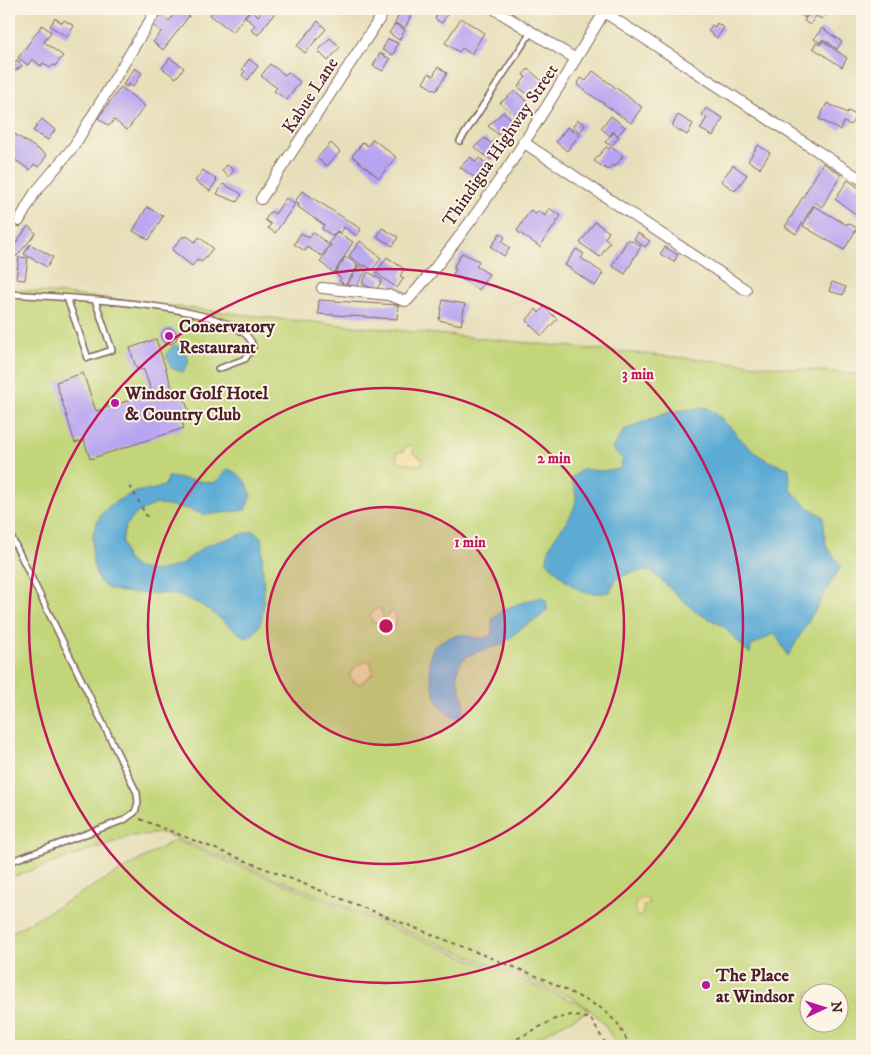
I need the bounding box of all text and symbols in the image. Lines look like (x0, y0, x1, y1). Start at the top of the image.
street label: Kabue Lane (278, 53, 344, 138)
street label: Thindigua Highway Street (438, 60, 564, 231)
place label: Conservatory Restaurant (179, 316, 275, 359)
marker: Conservatory Restaurant (163, 330, 175, 342)
text: 3 min (622, 365, 654, 384)
place label: Windsor Golf Hotel & Country Club (124, 383, 269, 426)
marker: Windsor Golf Hotel & Country Club (109, 397, 121, 409)
text: 2 min (537, 449, 571, 468)
text: 1 min (454, 533, 486, 552)
centre of rings (377, 617, 395, 635)
place label: The Place at Windsor (715, 965, 794, 1008)
marker: The Place at Windsor (700, 979, 712, 991)
north arrow (798, 982, 848, 1032)
text: N (827, 1001, 845, 1014)

